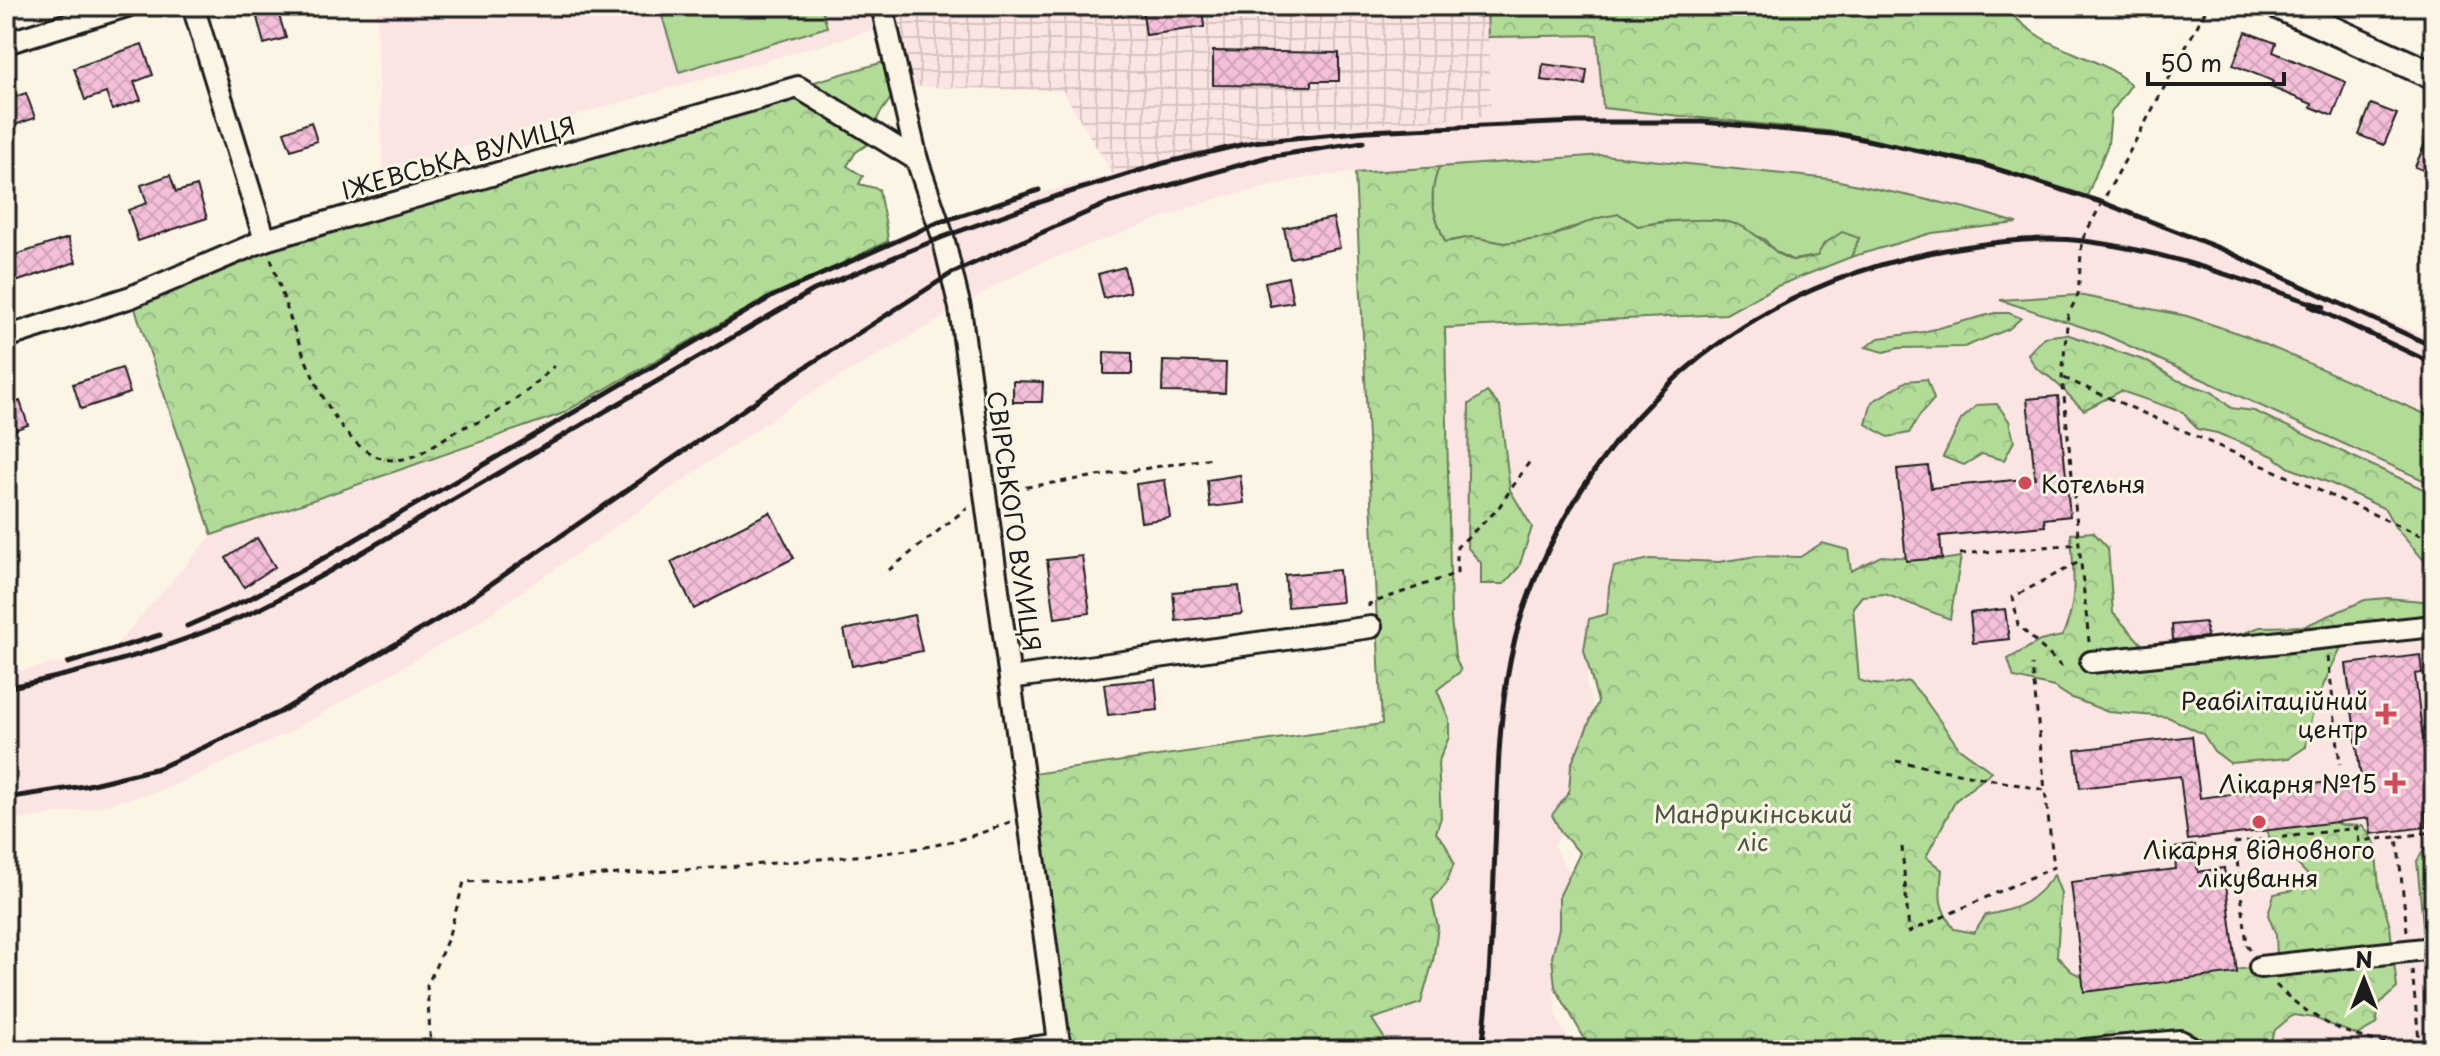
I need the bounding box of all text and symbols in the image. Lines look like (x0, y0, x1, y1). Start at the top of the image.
scale bar (2148, 36, 2284, 86)
text: 50 m (2160, 44, 2222, 80)
street label: ІЖЕВСЬКА ВУЛИЦЯ (337, 106, 579, 208)
street label: СВІРСЬКОГО ВУЛИЦЯ (979, 388, 1051, 654)
place label: Котельня (2041, 465, 2146, 501)
marker: Котельня (2016, 474, 2034, 492)
place label: Реабілітаційний центр (2181, 682, 2368, 746)
marker: Реабілітаційний центр (2375, 703, 2397, 725)
place label: Лікарня №15 (2219, 765, 2377, 801)
marker: Лікарня №15 (2384, 772, 2406, 794)
park label: Мандрикінський ліс (1654, 795, 1852, 859)
marker: Лікарня відновного лікування (2250, 813, 2268, 831)
place label: Лікарня відновного лікування (2143, 831, 2375, 895)
north arrow (2324, 940, 2404, 1020)
text: N (2355, 942, 2373, 975)

